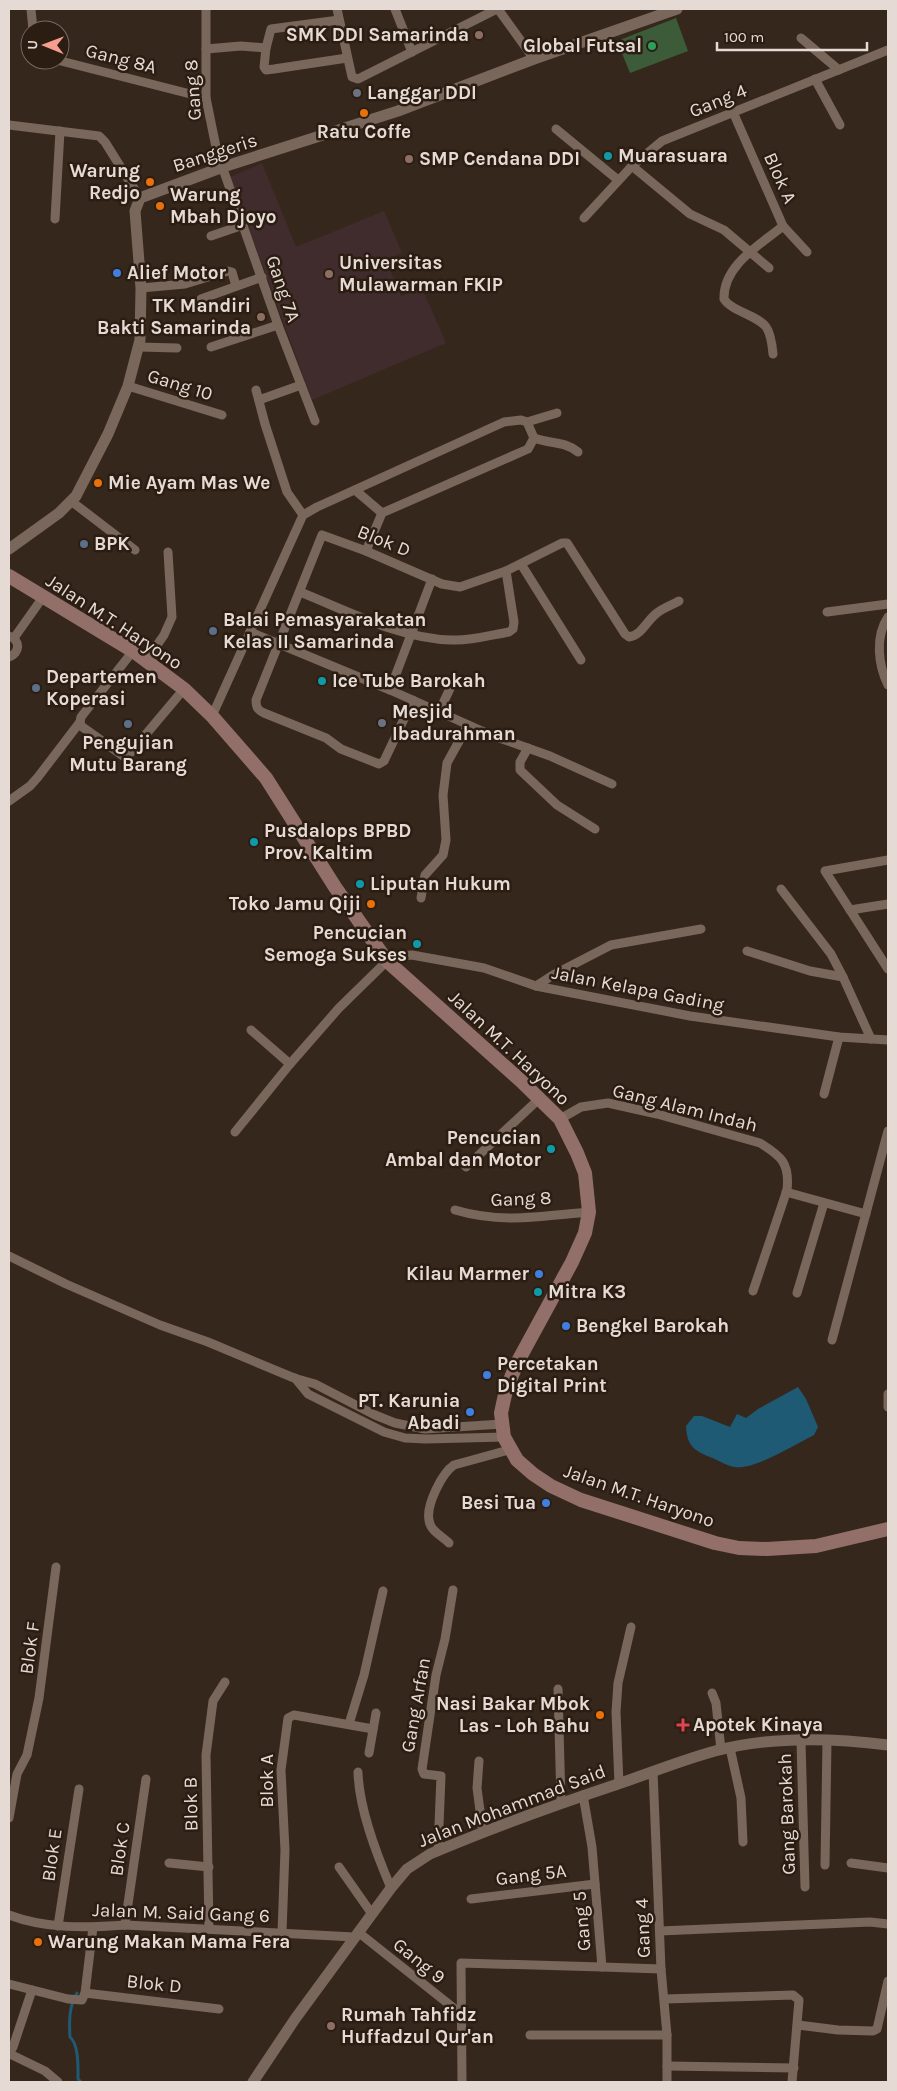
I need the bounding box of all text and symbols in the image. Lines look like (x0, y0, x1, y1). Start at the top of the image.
north arrow (20, 20, 70, 70)
scale bar (717, 20, 867, 52)
place label: SMK DDI Samarinda (286, 24, 469, 46)
text: 100 m (724, 28, 764, 46)
marker: SMK DDI Samarinda (473, 29, 485, 41)
place label: Global Futsal (523, 35, 642, 57)
text: U (24, 40, 41, 50)
street label: Gang 8A (83, 40, 159, 78)
marker: Global Futsal (646, 40, 658, 52)
street label: Gang 8 (180, 59, 206, 121)
street label: Gang 4 (686, 79, 750, 122)
place label: Langgar DDI (367, 82, 477, 104)
marker: Langgar DDI (351, 87, 363, 99)
marker: Ratu Coffe (358, 107, 370, 119)
place label: Ratu Coffe (317, 121, 411, 143)
street label: Banggeris (170, 129, 260, 177)
place label: Muarasuara (618, 145, 728, 167)
place label: SMP Cendana DDI (419, 148, 580, 170)
street label: Blok A (759, 149, 801, 207)
marker: Muarasuara (602, 150, 614, 162)
marker: SMP Cendana DDI (403, 153, 415, 165)
place label: Warung Redjo (69, 160, 140, 204)
marker: Warung Redjo (144, 176, 156, 188)
place label: Warung Mbah Djoyo (170, 184, 277, 228)
marker: Warung Mbah Djoyo (154, 200, 166, 212)
place label: Universitas Mulawarman FKIP (339, 252, 503, 296)
street label: Gang 7A (261, 253, 305, 325)
place label: Alief Motor (127, 262, 226, 284)
marker: Alief Motor (111, 267, 123, 279)
marker: Universitas Mulawarman FKIP (323, 268, 335, 280)
place label: TK Mandiri Bakti Samarinda (97, 295, 251, 339)
marker: TK Mandiri Bakti Samarinda (255, 311, 267, 323)
street label: Gang 10 (145, 365, 215, 405)
place label: Mie Ayam Mas We (108, 472, 270, 494)
marker: Mie Ayam Mas We (92, 477, 104, 489)
street label: Blok D (354, 520, 414, 562)
place label: BPK (94, 533, 130, 555)
marker: BPK (78, 538, 90, 550)
street label: Jalan M.T. Haryono (42, 570, 186, 674)
place label: Balai Pemasyarakatan Kelas II Samarinda (223, 609, 426, 653)
marker: Balai Pemasyarakatan Kelas II Samarinda (207, 625, 219, 637)
place label: Departemen Koperasi (46, 666, 157, 710)
place label: Ice Tube Barokah (332, 670, 486, 692)
marker: Ice Tube Barokah (316, 675, 328, 687)
marker: Departemen Koperasi (30, 682, 42, 694)
place label: Mesjid Ibadurahman (392, 701, 516, 745)
marker: Mesjid Ibadurahman (376, 717, 388, 729)
marker: Pengujian Mutu Barang (122, 718, 134, 730)
place label: Pengujian Mutu Barang (69, 732, 187, 776)
place label: Pusdalops BPBD Prov. Kaltim (264, 820, 411, 864)
marker: Pusdalops BPBD Prov. Kaltim (248, 836, 260, 848)
place label: Liputan Hukum (370, 873, 511, 895)
marker: Liputan Hukum (354, 878, 366, 890)
place label: Toko Jamu Qiji (229, 893, 361, 915)
marker: Toko Jamu Qiji (365, 898, 377, 910)
place label: Pencucian Semoga Sukses (264, 922, 407, 966)
marker: Pencucian Semoga Sukses (411, 938, 423, 950)
street label: Jalan Kelapa Gading (550, 962, 726, 1017)
street label: Jalan M.T. Haryono (444, 986, 574, 1110)
street label: Gang Alam Indah (610, 1079, 760, 1137)
place label: Pencucian Ambal dan Motor (385, 1127, 542, 1171)
marker: Pencucian Ambal dan Motor (545, 1143, 557, 1155)
street label: Gang 8 (490, 1187, 552, 1211)
place label: Kilau Marmer (406, 1263, 530, 1285)
marker: Kilau Marmer (533, 1268, 545, 1280)
place label: Mitra K3 (548, 1281, 626, 1303)
marker: Mitra K3 (532, 1286, 544, 1298)
place label: Bengkel Barokah (576, 1315, 729, 1337)
marker: Bengkel Barokah (560, 1320, 572, 1332)
place label: Percetakan Digital Print (497, 1353, 607, 1397)
marker: Percetakan Digital Print (481, 1369, 493, 1381)
place label: PT. Karunia Abadi (358, 1390, 460, 1434)
marker: PT. Karunia Abadi (464, 1406, 476, 1418)
street label: Jalan M.T. Haryono (561, 1460, 717, 1532)
place label: Besi Tua (461, 1492, 536, 1514)
marker: Besi Tua (540, 1497, 552, 1509)
street label: Blok F (15, 1620, 45, 1676)
street label: Gang Arfan (397, 1656, 435, 1754)
place label: Nasi Bakar Mbok Las - Loh Bahu (436, 1693, 590, 1737)
marker: Nasi Bakar Mbok Las - Loh Bahu (594, 1709, 606, 1721)
place label: Apotek Kinaya (693, 1714, 823, 1736)
marker: Apotek Kinaya (677, 1719, 689, 1731)
street label: Gang Barokah (774, 1753, 800, 1875)
street label: Blok A (256, 1754, 278, 1808)
street label: Jalan Mohammad Said (415, 1760, 609, 1852)
street label: Blok B (180, 1777, 202, 1831)
street label: Blok C (105, 1821, 135, 1877)
street label: Blok E (37, 1827, 67, 1883)
street label: Gang 5A (494, 1860, 568, 1890)
street label: Gang 5 (568, 1890, 596, 1952)
street label: Gang 4 (631, 1897, 655, 1958)
street label: Jalan M. Said Gang 6 (92, 1899, 270, 1927)
place label: Warung Makan Mama Fera (48, 1931, 290, 1953)
street label: Gang 9 (389, 1933, 449, 1989)
marker: Warung Makan Mama Fera (32, 1936, 44, 1948)
street label: Blok D (125, 1970, 183, 1998)
place label: Rumah Tahfidz Huffadzul Qur'an (341, 2004, 494, 2048)
marker: Rumah Tahfidz Huffadzul Qur'an (325, 2020, 337, 2032)

